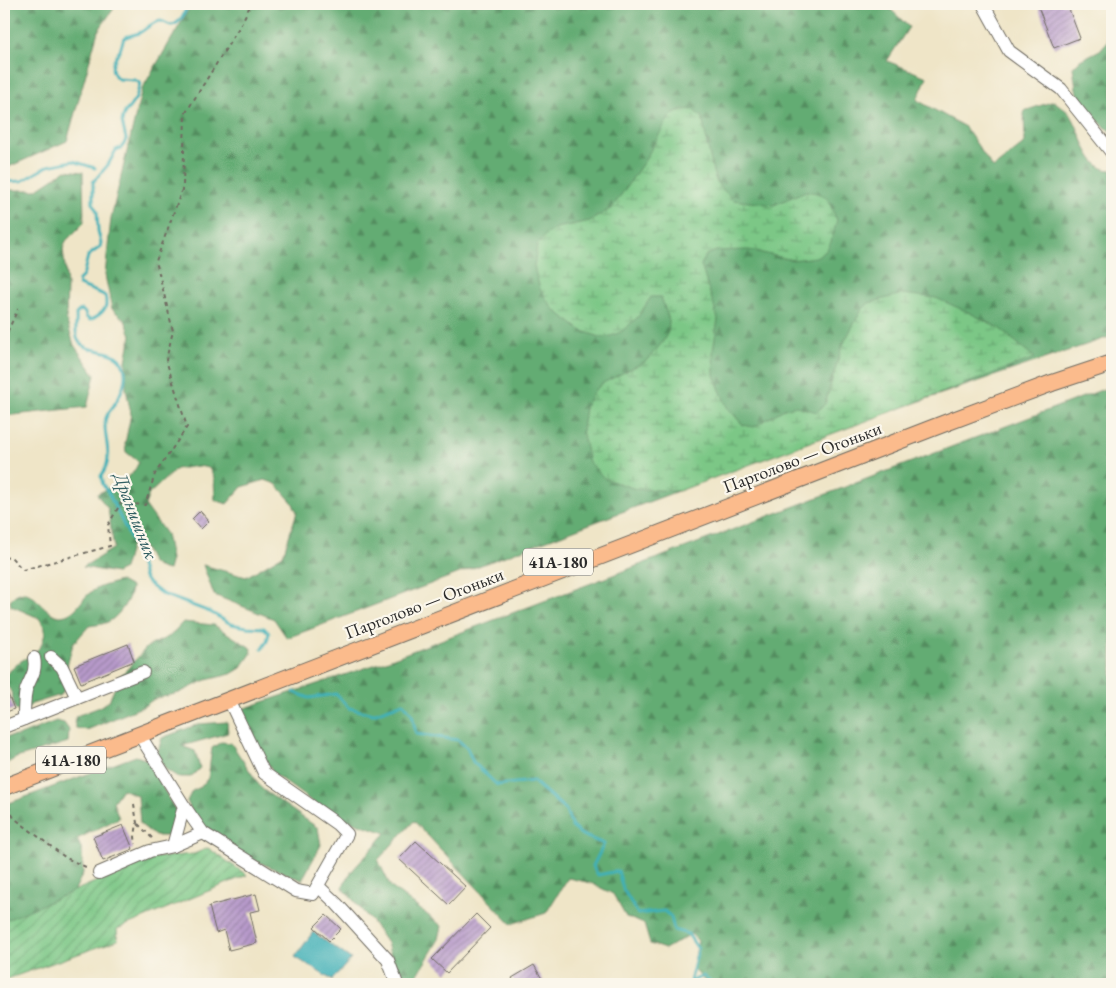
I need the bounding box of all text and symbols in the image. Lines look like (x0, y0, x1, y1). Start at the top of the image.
street label: Парголово — Огоньки (719, 416, 885, 498)
water label: Дранишник (107, 467, 164, 564)
road number: 41А-180 (523, 548, 593, 576)
street label: Парголово — Огоньки (341, 562, 507, 644)
road number: 41А-180 (36, 746, 106, 774)

